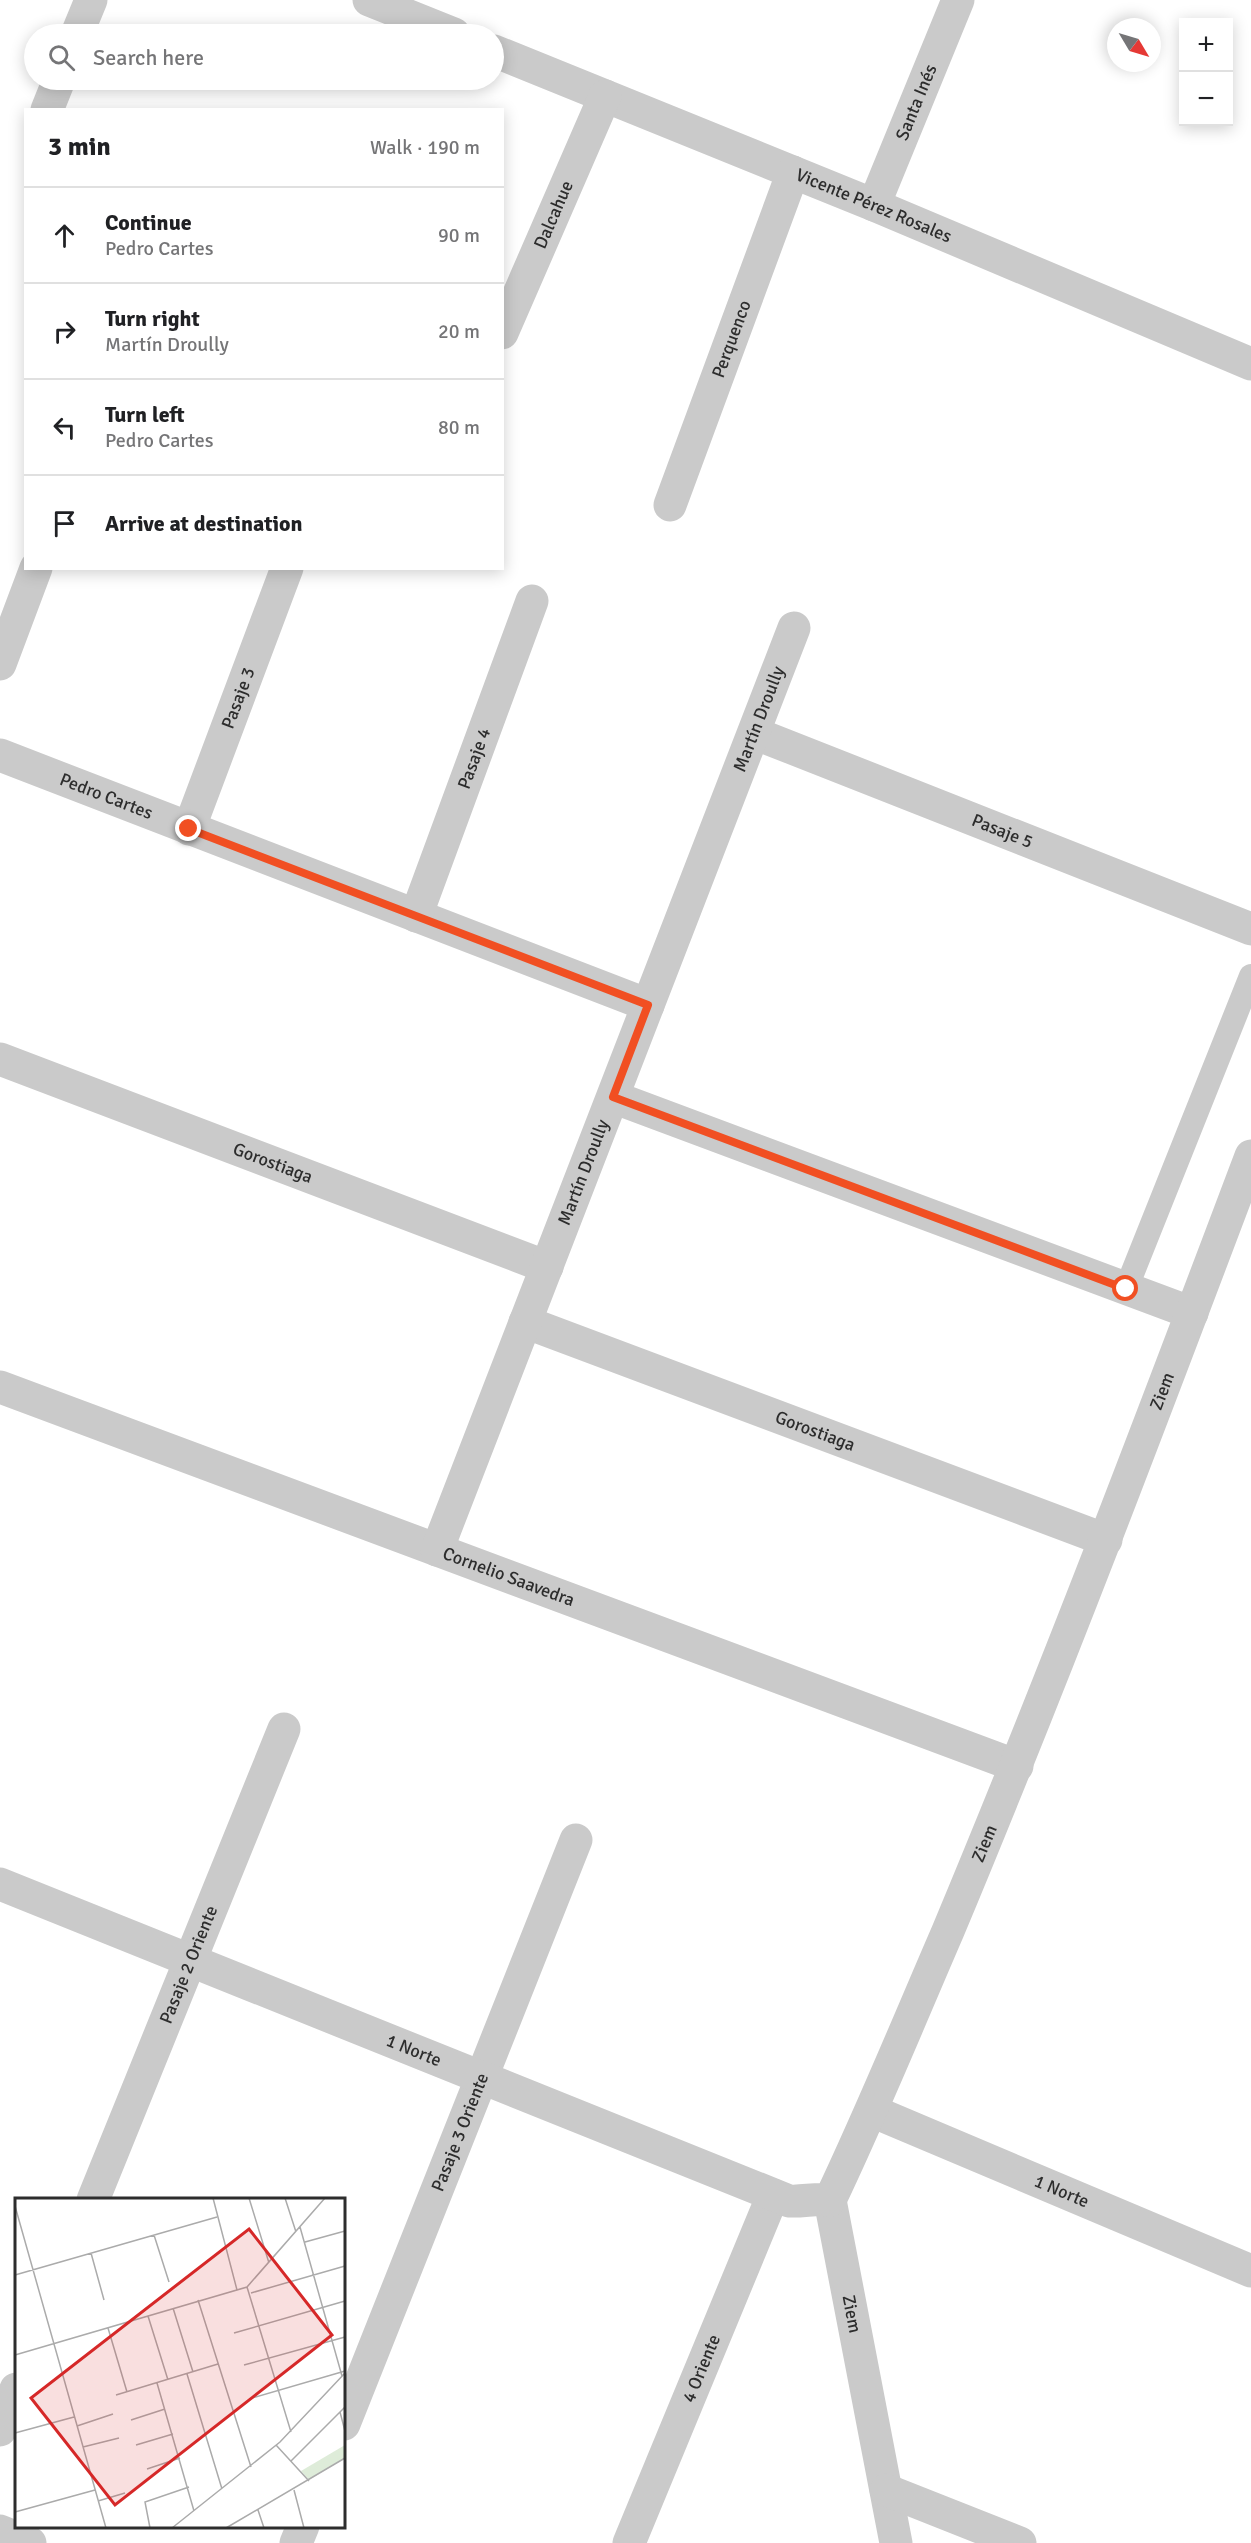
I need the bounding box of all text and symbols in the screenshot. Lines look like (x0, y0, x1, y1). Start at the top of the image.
north arrow (1107, 18, 1161, 72)
map controls (1179, 18, 1233, 126)
button: + (1179, 18, 1233, 72)
search box (24, 24, 504, 90)
icon: search (45, 41, 78, 74)
text: Search here (93, 44, 204, 71)
street label: Santa Inés (891, 61, 942, 144)
button: − (1179, 72, 1233, 126)
text: 3 min (48, 131, 111, 163)
text: Walk · 190 m (370, 135, 480, 160)
street label: Vicente Pérez Rosales (793, 164, 955, 248)
street label: Dalcahue (529, 177, 578, 252)
text: Continue (105, 209, 192, 236)
icon: ahead (48, 219, 81, 252)
text: 90 m (438, 223, 480, 248)
text: Pedro Cartes (105, 236, 214, 261)
street label: Perquenco (707, 297, 756, 381)
text: Turn right (105, 305, 200, 332)
icon: right (48, 315, 81, 348)
text: 20 m (438, 319, 480, 344)
text: Martín Droully (105, 332, 229, 357)
text: Turn left (105, 401, 185, 428)
icon: left (48, 411, 81, 444)
text: 80 m (438, 415, 480, 440)
text: Pedro Cartes (105, 428, 214, 453)
icon: arrive (48, 507, 81, 540)
text: Arrive at destination (105, 510, 302, 537)
street label: Martín Droully (728, 663, 789, 775)
street label: Pasaje 3 (217, 664, 260, 732)
street label: Pasaje 4 (453, 724, 495, 792)
street label: Pedro Cartes (57, 768, 156, 824)
street label: Pasaje 5 (969, 809, 1036, 853)
route end (175, 815, 201, 841)
street label: Martín Droully (553, 1116, 614, 1228)
street label: Gorostiaga (230, 1138, 316, 1188)
route start (1112, 1275, 1138, 1301)
street label: Ziem (1145, 1369, 1179, 1413)
street label: Gorostiaga (772, 1406, 858, 1456)
street label: Cornelio Saavedra (440, 1542, 578, 1611)
street label: Ziem (967, 1821, 1002, 1865)
street label: Pasaje 2 Oriente (155, 1902, 222, 2027)
street label: 1 Norte (383, 2029, 445, 2071)
street label: Pasaje 3 Oriente (427, 2070, 493, 2195)
street label: 1 Norte (1031, 2170, 1093, 2212)
inset map (15, 2198, 345, 2528)
street label: Ziem (837, 2293, 866, 2335)
street label: 4 Oriente (677, 2331, 725, 2406)

